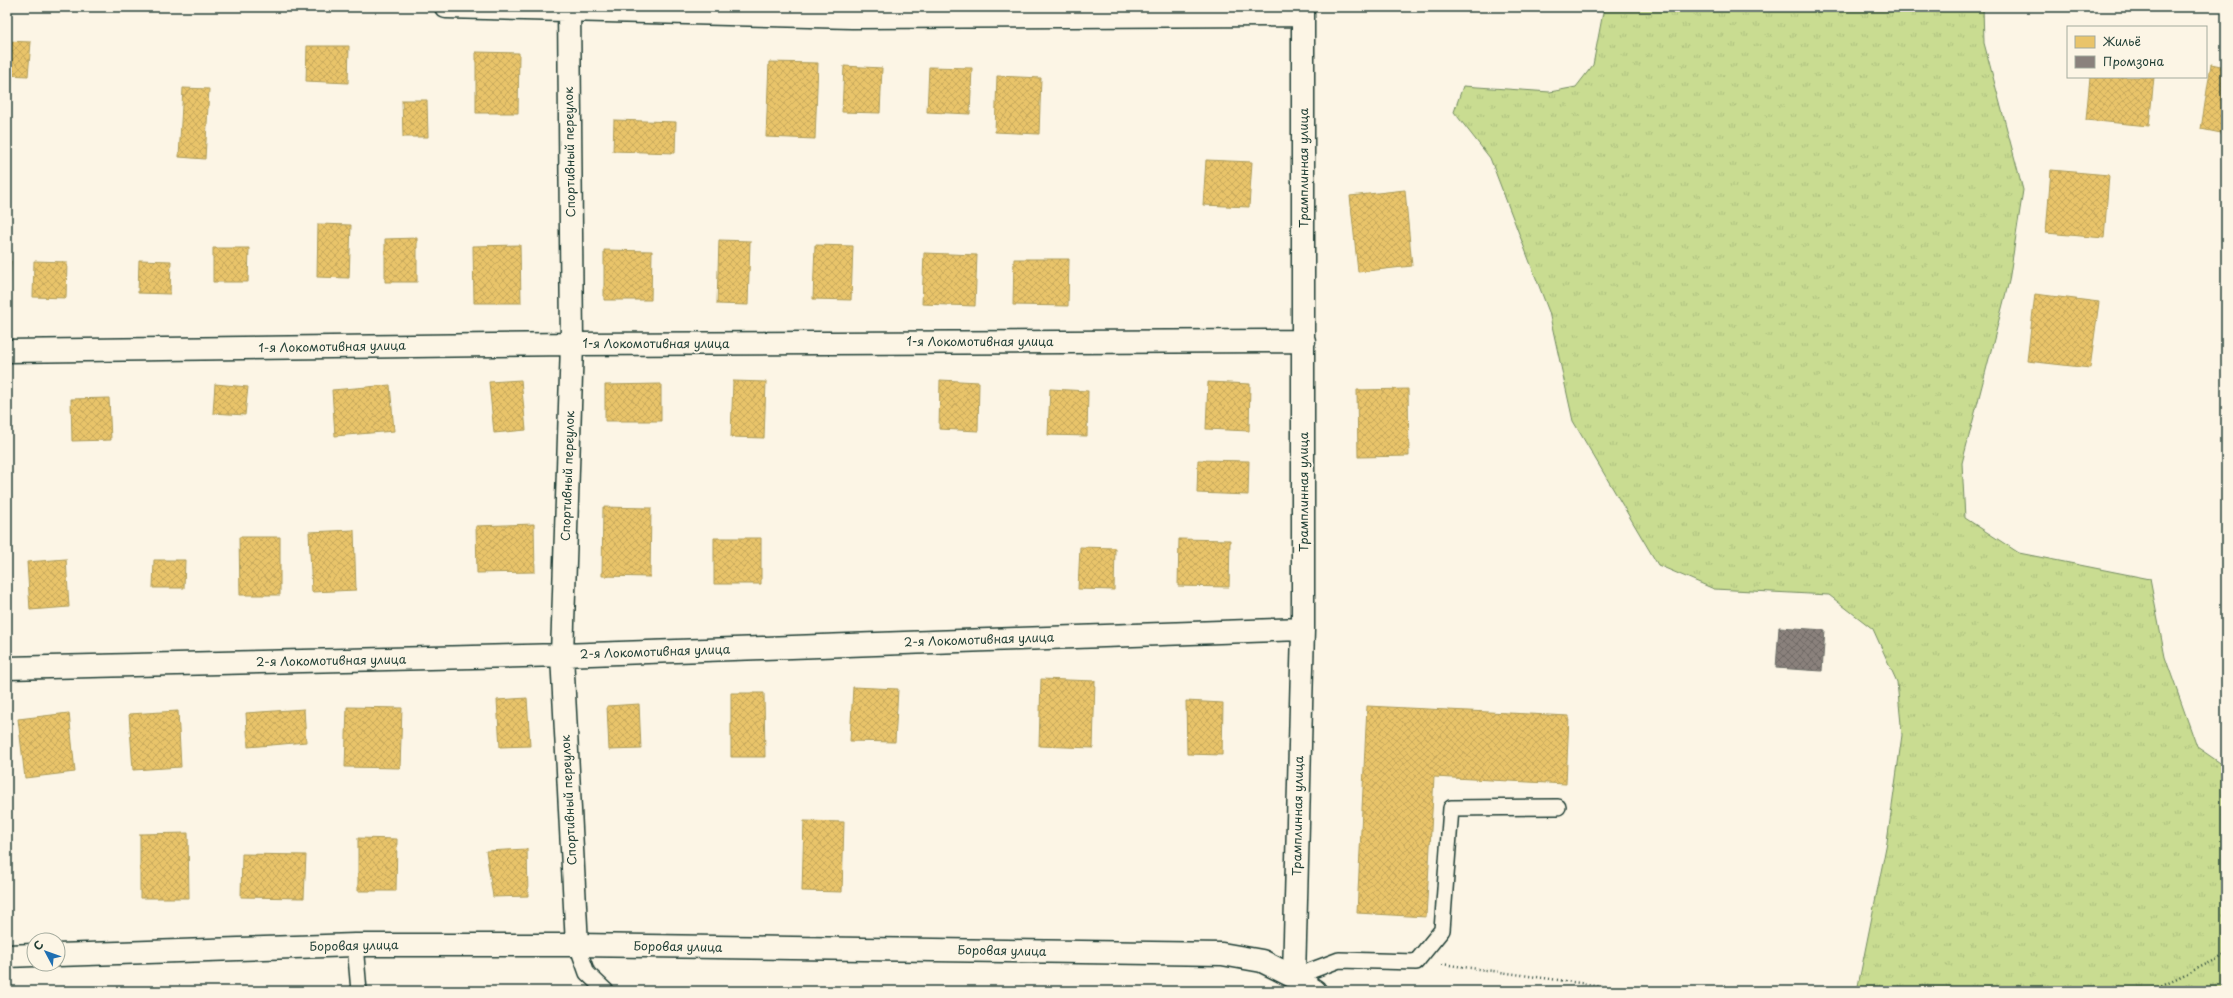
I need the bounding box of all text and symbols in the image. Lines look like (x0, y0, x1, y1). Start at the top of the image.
legend (2067, 26, 2207, 78)
text: Жильё (2102, 32, 2141, 50)
text: Промзона (2103, 52, 2165, 70)
street label: Спортивный переулок (559, 86, 579, 217)
street label: Трамплинная улица (1294, 108, 1312, 228)
street label: 1-я Локомотивная улица (906, 332, 1054, 350)
street label: 1-я Локомотивная улица (582, 334, 730, 352)
street label: 1-я Локомотивная улица (258, 336, 406, 356)
street label: Спортивный переулок (556, 410, 578, 541)
street label: Трамплинная улица (1294, 432, 1312, 552)
street label: 2-я Локомотивная улица (904, 627, 1055, 651)
street label: 2-я Локомотивная улица (580, 639, 731, 663)
street label: 2-я Локомотивная улица (256, 650, 407, 670)
street label: Спортивный переулок (556, 734, 580, 866)
street label: Трамплинная улица (1287, 755, 1307, 876)
north arrow (26, 932, 66, 972)
street label: Боровая улица (309, 935, 399, 955)
text: С (29, 936, 47, 954)
street label: Боровая улица (633, 936, 723, 956)
street label: Боровая улица (957, 940, 1047, 960)

